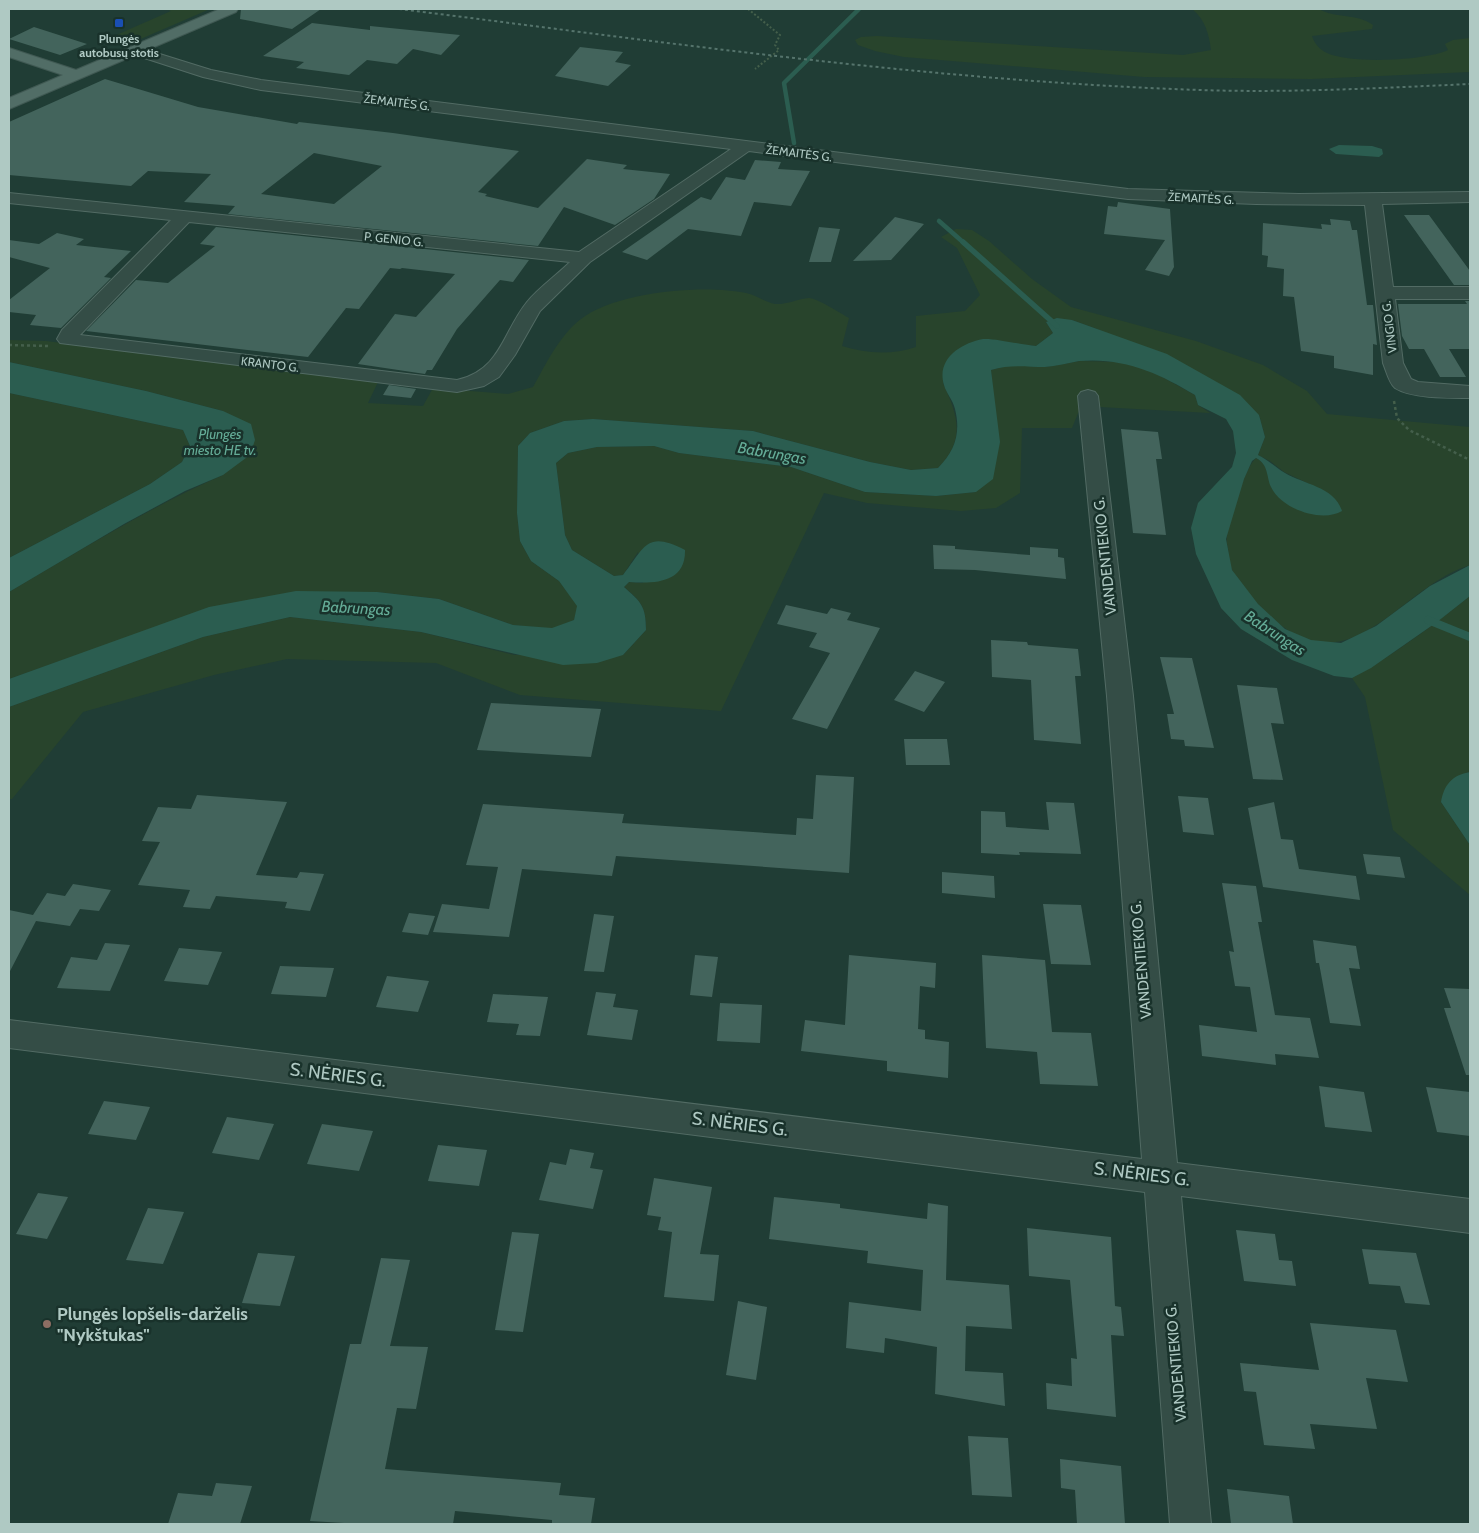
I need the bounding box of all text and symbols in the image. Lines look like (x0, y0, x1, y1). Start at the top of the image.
marker: Plungės autobusų stotis (113, 17, 125, 29)
place label: Plungės autobusų stotis (79, 31, 159, 60)
street label: ŽEMAITĖS G. (363, 90, 431, 114)
street label: ŽEMAITĖS G. (765, 141, 833, 165)
street label: ŽEMAITĖS G. (1167, 189, 1235, 207)
street label: P. GENIO G. (363, 228, 425, 250)
street label: VINGIO G. (1378, 300, 1400, 354)
street label: KRANTO G. (240, 353, 300, 375)
water label: Plungės miesto HE tv. (184, 425, 256, 459)
water label: Babrungas (736, 438, 808, 468)
street label: VANDENTIEKIO G. (1090, 496, 1120, 616)
water label: Babrungas (321, 597, 391, 619)
water label: Babrungas (1241, 606, 1309, 660)
street label: VANDENTIEKIO G. (1127, 900, 1155, 1020)
street label: S. NĖRIES G. (289, 1058, 387, 1092)
street label: S. NĖRIES G. (691, 1107, 789, 1141)
street label: S. NĖRIES G. (1093, 1157, 1191, 1191)
place label: Plungės lopšelis-darželis "Nykštukas" (57, 1303, 248, 1346)
street label: VANDENTIEKIO G. (1162, 1303, 1190, 1423)
marker: Plungės lopšelis-darželis "Nykštukas" (41, 1318, 53, 1330)

